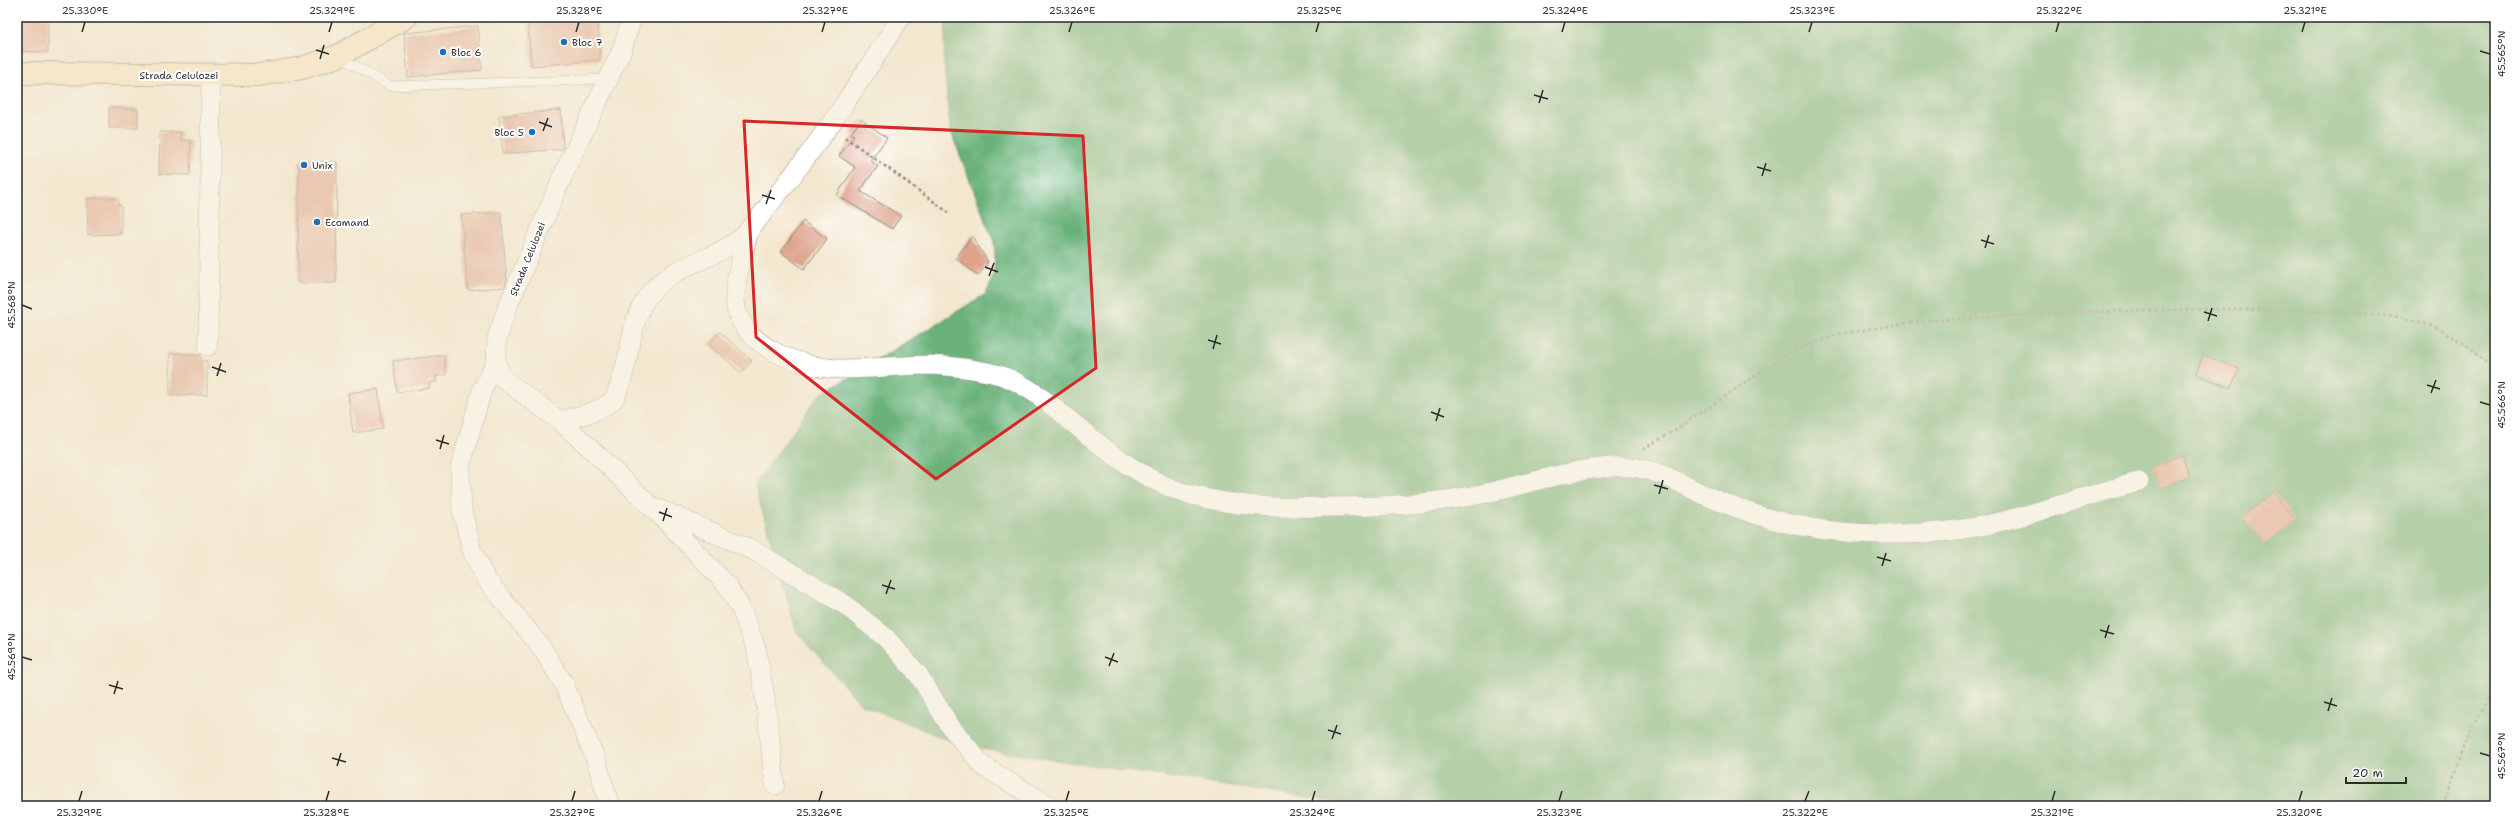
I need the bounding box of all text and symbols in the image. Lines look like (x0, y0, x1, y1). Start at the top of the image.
text: 25.330°E (62, 4, 108, 17)
text: 25.329°E (309, 4, 355, 17)
text: 25.328°E (556, 4, 602, 17)
text: 25.327°E (802, 4, 848, 17)
text: 25.326°E (1049, 4, 1095, 17)
text: 25.325°E (1296, 4, 1342, 17)
text: 25.324°E (1542, 4, 1588, 17)
text: 25.323°E (1789, 4, 1835, 17)
text: 25.322°E (2036, 4, 2082, 17)
text: 25.321°E (2283, 4, 2327, 17)
text: 45.565°N (2495, 31, 2508, 77)
place label: Bloc 7 (572, 36, 603, 49)
marker: Bloc 7 (559, 37, 569, 47)
place label: Bloc 6 (451, 46, 482, 59)
marker: Bloc 6 (438, 47, 448, 57)
street label: Strada Celulozei (140, 69, 219, 82)
place label: Bloc 5 (494, 126, 524, 139)
marker: Bloc 5 (527, 127, 537, 137)
place label: Unix (312, 159, 333, 172)
marker: Unix (299, 160, 309, 170)
place label: Ecomand (325, 216, 370, 229)
marker: Ecomand (312, 217, 322, 227)
street label: Strada Celulozei (507, 220, 548, 298)
text: 45.568°N (5, 281, 18, 329)
text: 45.566°N (2495, 381, 2508, 429)
text: 45.569°N (5, 633, 18, 681)
text: 45.567°N (2495, 733, 2508, 779)
scale bar (2346, 759, 2406, 785)
text: 20 m (2352, 765, 2383, 781)
text: 25.329°E (56, 806, 102, 819)
text: 25.328°E (303, 806, 349, 819)
text: 25.327°E (549, 806, 595, 819)
text: 25.326°E (796, 806, 842, 819)
text: 25.325°E (1043, 806, 1089, 819)
text: 25.324°E (1289, 806, 1335, 819)
text: 25.323°E (1536, 806, 1582, 819)
text: 25.322°E (1782, 806, 1828, 819)
text: 25.321°E (2030, 806, 2074, 819)
text: 25.320°E (2276, 806, 2322, 819)

